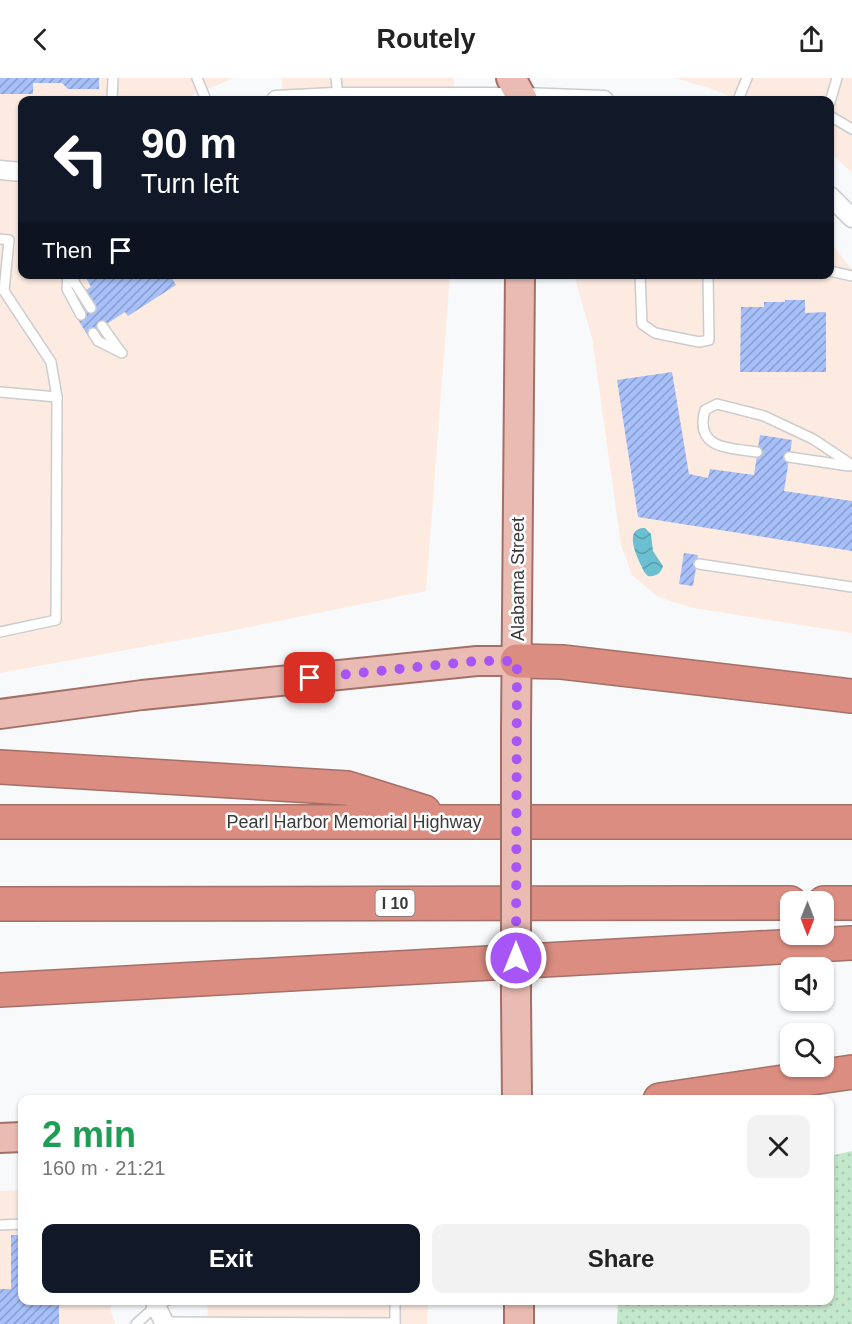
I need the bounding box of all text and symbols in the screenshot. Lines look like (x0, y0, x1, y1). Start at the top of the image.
icon: back (24, 23, 57, 56)
icon: share (795, 23, 828, 56)
text: Routely (376, 24, 476, 54)
icon: left (42, 120, 120, 198)
text: 90 m (141, 120, 237, 167)
text: Turn left (141, 169, 239, 199)
icon: arrive (104, 234, 137, 267)
text: Then (42, 238, 92, 263)
street label: Alabama Street (508, 517, 528, 641)
pin (284, 652, 335, 703)
icon: arrive (293, 661, 326, 694)
street label: Pearl Harbor Memorial Highway (226, 812, 482, 832)
road number: I 10 (376, 890, 414, 916)
north arrow (780, 891, 834, 945)
map controls (780, 891, 834, 1077)
position arrow (484, 926, 548, 990)
button: sound (780, 957, 834, 1011)
button: search (780, 1023, 834, 1077)
text: 2 min (42, 1114, 136, 1155)
button: close (747, 1115, 810, 1178)
text: 160 m · 21:21 (42, 1157, 165, 1179)
button: Exit (42, 1224, 420, 1293)
button: Share (432, 1224, 810, 1293)

